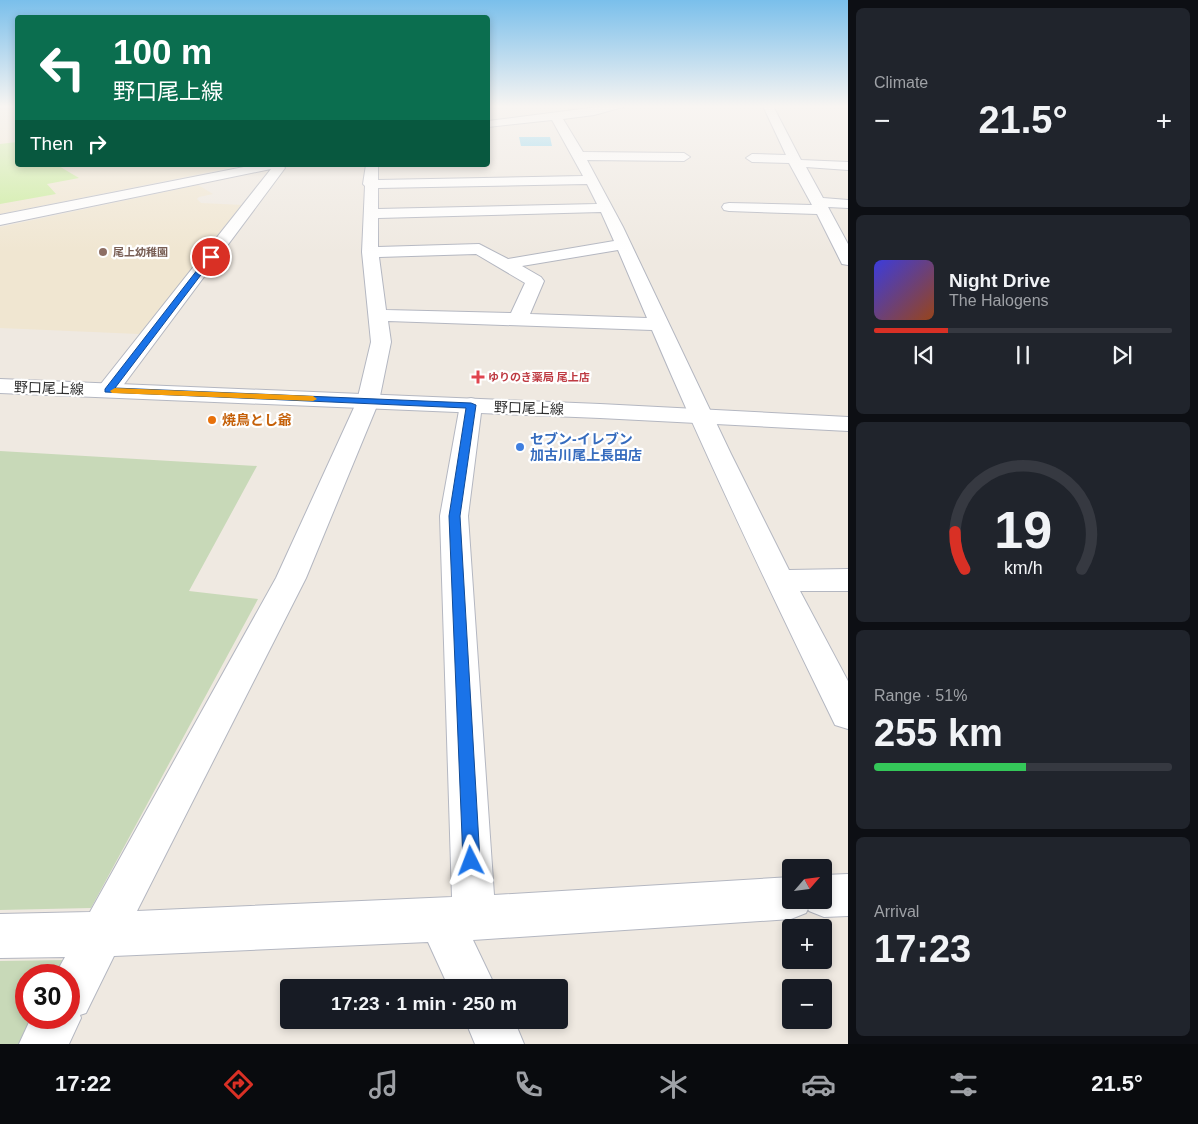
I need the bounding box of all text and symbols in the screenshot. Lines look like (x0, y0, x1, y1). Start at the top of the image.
text: 100 m (113, 32, 212, 71)
icon: left (30, 35, 95, 100)
text: Climate (874, 74, 928, 91)
text: 野口尾上線 (113, 79, 223, 104)
text: 21.5° (978, 99, 1068, 141)
text: − (874, 105, 890, 136)
text: + (1156, 105, 1172, 136)
icon: right (83, 130, 111, 158)
text: Then (30, 133, 73, 154)
pin (190, 236, 232, 278)
icon: arrive (197, 243, 225, 271)
marker: 尾上幼稚園 (97, 246, 109, 258)
place label: 尾上幼稚園 (113, 246, 168, 258)
text: Night Drive (949, 270, 1050, 291)
text: The Halogens (949, 292, 1049, 309)
icon: previous (910, 341, 938, 369)
icon: pause (1009, 341, 1037, 369)
icon: next (1108, 341, 1136, 369)
marker: ゆりのき薬局 尾上店 (472, 371, 484, 383)
place label: ゆりのき薬局 尾上店 (488, 371, 590, 383)
street label: 野口尾上線 (14, 379, 84, 397)
street label: 野口尾上線 (494, 399, 564, 417)
place label: 焼鳥とし爺 (222, 412, 292, 428)
marker: 焼鳥とし爺 (206, 414, 218, 426)
place label: セブン-イレブン 加古川尾上長田店 (530, 431, 642, 463)
marker: セブン-イレブン 加古川尾上長田店 (514, 441, 526, 453)
text: 19 (994, 501, 1052, 559)
text: km/h (1004, 558, 1042, 578)
text: Range · 51% (874, 687, 967, 704)
text: 255 km (874, 712, 1003, 754)
position arrow (444, 834, 496, 886)
north arrow (782, 859, 832, 909)
map controls (782, 859, 832, 1029)
text: Arrival (874, 903, 919, 920)
button: + (782, 919, 832, 969)
text: 17:23 (874, 928, 971, 970)
speed limit sign: 30 (15, 964, 80, 1029)
button: − (782, 979, 832, 1029)
text: 17:23 · 1 min · 250 m (331, 993, 517, 1014)
icon: directions (221, 1067, 256, 1102)
icon: music (366, 1067, 401, 1102)
icon: phone (511, 1067, 546, 1102)
icon: climate (656, 1067, 691, 1102)
icon: car (801, 1067, 836, 1102)
icon: filters (946, 1067, 981, 1102)
text: 17:22 (55, 1071, 111, 1096)
text: 21.5° (1091, 1071, 1143, 1096)

